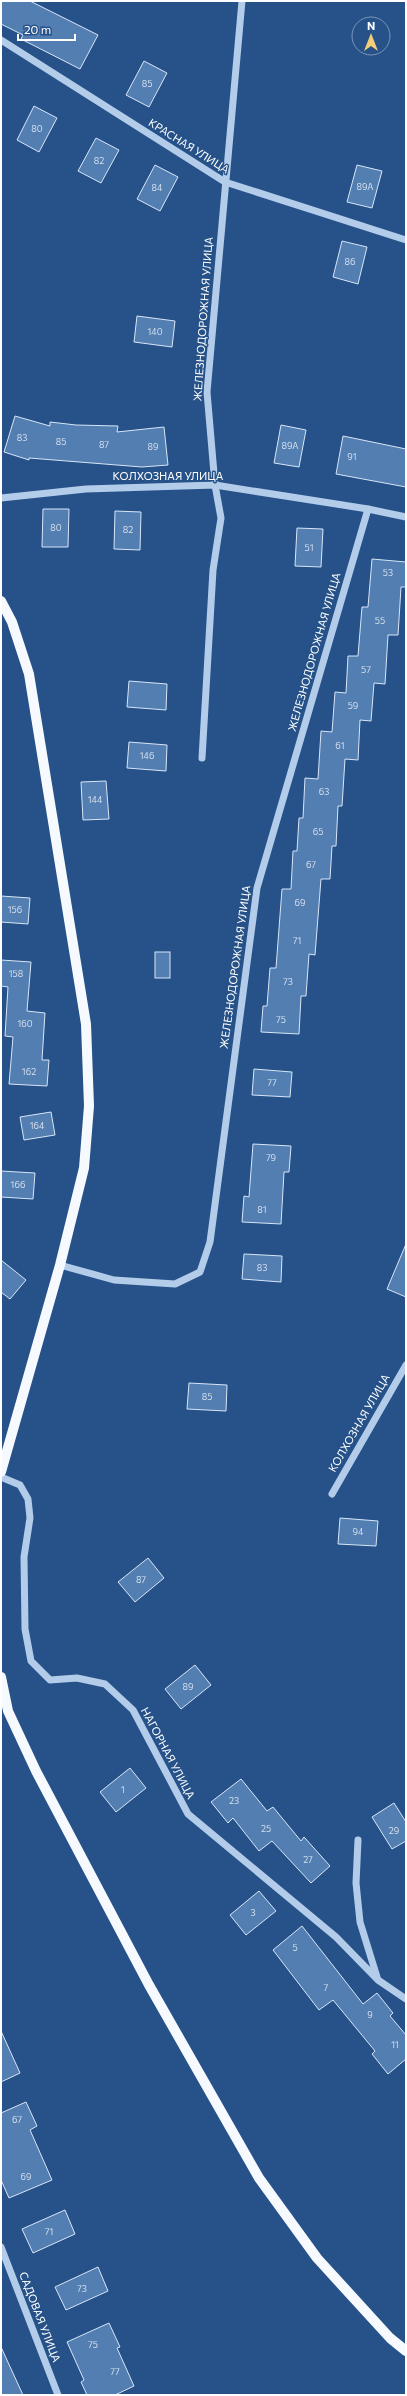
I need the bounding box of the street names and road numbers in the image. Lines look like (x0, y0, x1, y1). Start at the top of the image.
street label: КРАСНАЯ УЛИЦА (146, 115, 232, 176)
street label: ЖЕЛЕЗНОДОРОЖНАЯ УЛИЦА (190, 236, 215, 402)
street label: КОЛХОЗНАЯ УЛИЦА (113, 469, 224, 482)
street label: ЖЕЛЕЗНОДОРОЖНАЯ УЛИЦА (285, 570, 343, 733)
street label: ЖЕЛЕЗНОДОРОЖНАЯ УЛИЦА (217, 884, 252, 1049)
street label: КОЛХОЗНАЯ УЛИЦА (325, 1371, 392, 1474)
street label: НАГОРНАЯ УЛИЦА (139, 1705, 198, 1801)
street label: САДОВАЯ УЛИЦА (17, 2270, 64, 2364)

